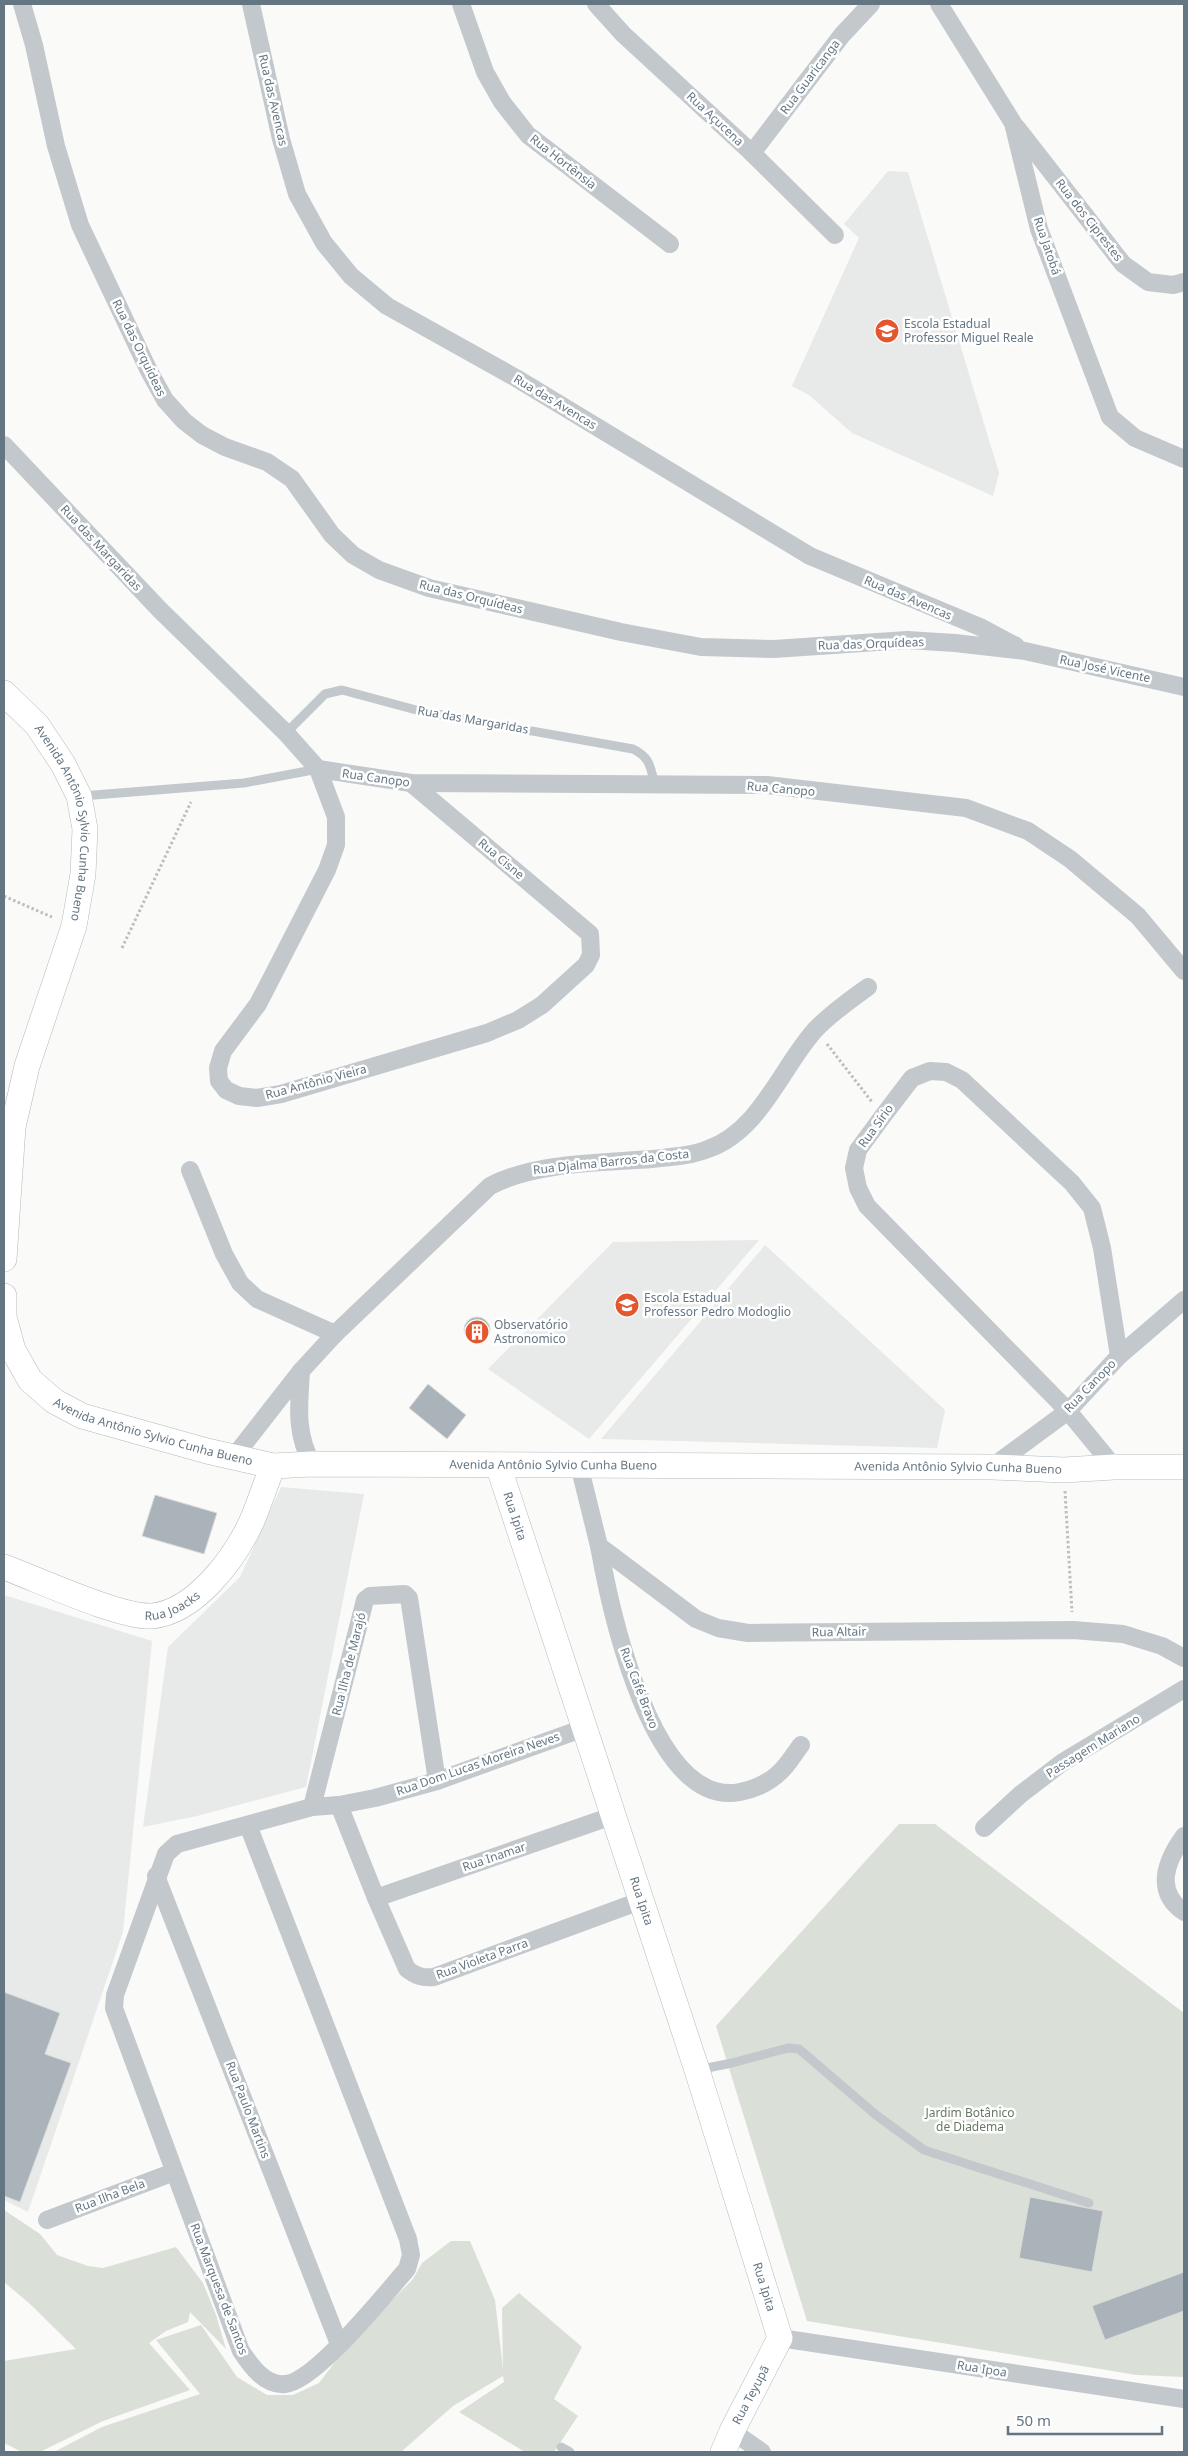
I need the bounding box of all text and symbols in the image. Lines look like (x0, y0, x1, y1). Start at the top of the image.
street label: Rua Guaricanga (776, 36, 843, 118)
street label: Rua das Avencas (255, 52, 292, 148)
street label: Rua Açucena (683, 88, 748, 149)
street label: Rua Hortênsia (527, 130, 600, 193)
street label: Rua dos Ciprestes (1052, 175, 1127, 265)
street label: Rua Jatobá (1030, 214, 1065, 277)
street label: Rua das Orquídeas (109, 296, 171, 400)
place label: Escola Estadual Professor Miguel Reale (904, 315, 1034, 346)
school or university icon: Escola Estadual Professor Miguel Reale (874, 318, 900, 344)
street label: Rua das Avencas (511, 370, 600, 433)
street label: Rua das Margaridas (57, 501, 146, 595)
street label: Rua das Avencas (862, 571, 955, 624)
street label: Rua das Orquídeas (417, 575, 525, 618)
street label: Rua das Orquídeas (818, 633, 925, 654)
street label: Rua José Vicente (1058, 651, 1152, 686)
street label: Rua das Margaridas (416, 701, 530, 738)
street label: Avenida Antônio Sylvio Cunha Bueno (31, 721, 95, 923)
street label: Rua Canopo (341, 764, 411, 791)
street label: Rua Canopo (746, 777, 816, 800)
street label: Rua Cisne (475, 834, 528, 883)
street label: Rua Antônio Vieira (263, 1060, 368, 1103)
street label: Rua Sírio (854, 1101, 897, 1151)
street label: Rua Djalma Barros da Costa (532, 1145, 690, 1178)
place label: Escola Estadual Professor Pedro Modoglio (644, 1289, 791, 1320)
school or university icon: Escola Estadual Professor Pedro Modoglio (614, 1292, 640, 1318)
place label: Observatório Astronomico (494, 1316, 568, 1347)
building icon: Observatório Astronomico (464, 1319, 490, 1345)
street label: Rua Canopo (1060, 1355, 1120, 1416)
street label: Avenida Antônio Sylvio Cunha Bueno (51, 1393, 255, 1469)
street label: Avenida Antônio Sylvio Cunha Bueno (449, 1456, 657, 1474)
street label: Avenida Antônio Sylvio Cunha Bueno (854, 1457, 1062, 1478)
street label: Rua Ipita (499, 1490, 531, 1543)
street label: Rua Joacks (144, 1587, 204, 1624)
street label: Rua Ilha de Marajó (327, 1610, 370, 1717)
street label: Rua Altair (812, 1623, 866, 1640)
street label: Rua Café Bravo (616, 1645, 663, 1731)
street label: Passagem Mariano (1043, 1710, 1143, 1781)
street label: Rua Dom Lucas Moreira Neves (394, 1727, 562, 1800)
street label: Rua Inamar (460, 1838, 528, 1875)
street label: Rua Ipita (626, 1874, 658, 1927)
street label: Rua Violeta Parra (433, 1934, 530, 1983)
street label: Rua Paulo Martins (222, 2059, 275, 2161)
park label: Jardim Botânico de Diadema (924, 2104, 1015, 2135)
street label: Rua Ilha Bela (72, 2174, 147, 2217)
street label: Rua Marquesa de Santos (187, 2221, 253, 2357)
street label: Rua Ipita (749, 2260, 780, 2313)
street label: Rua Ipoa (956, 2356, 1008, 2381)
street label: Rua Teyupã (728, 2362, 773, 2427)
scale bar (1008, 2404, 1162, 2436)
text: 50 m (1016, 2410, 1051, 2430)

